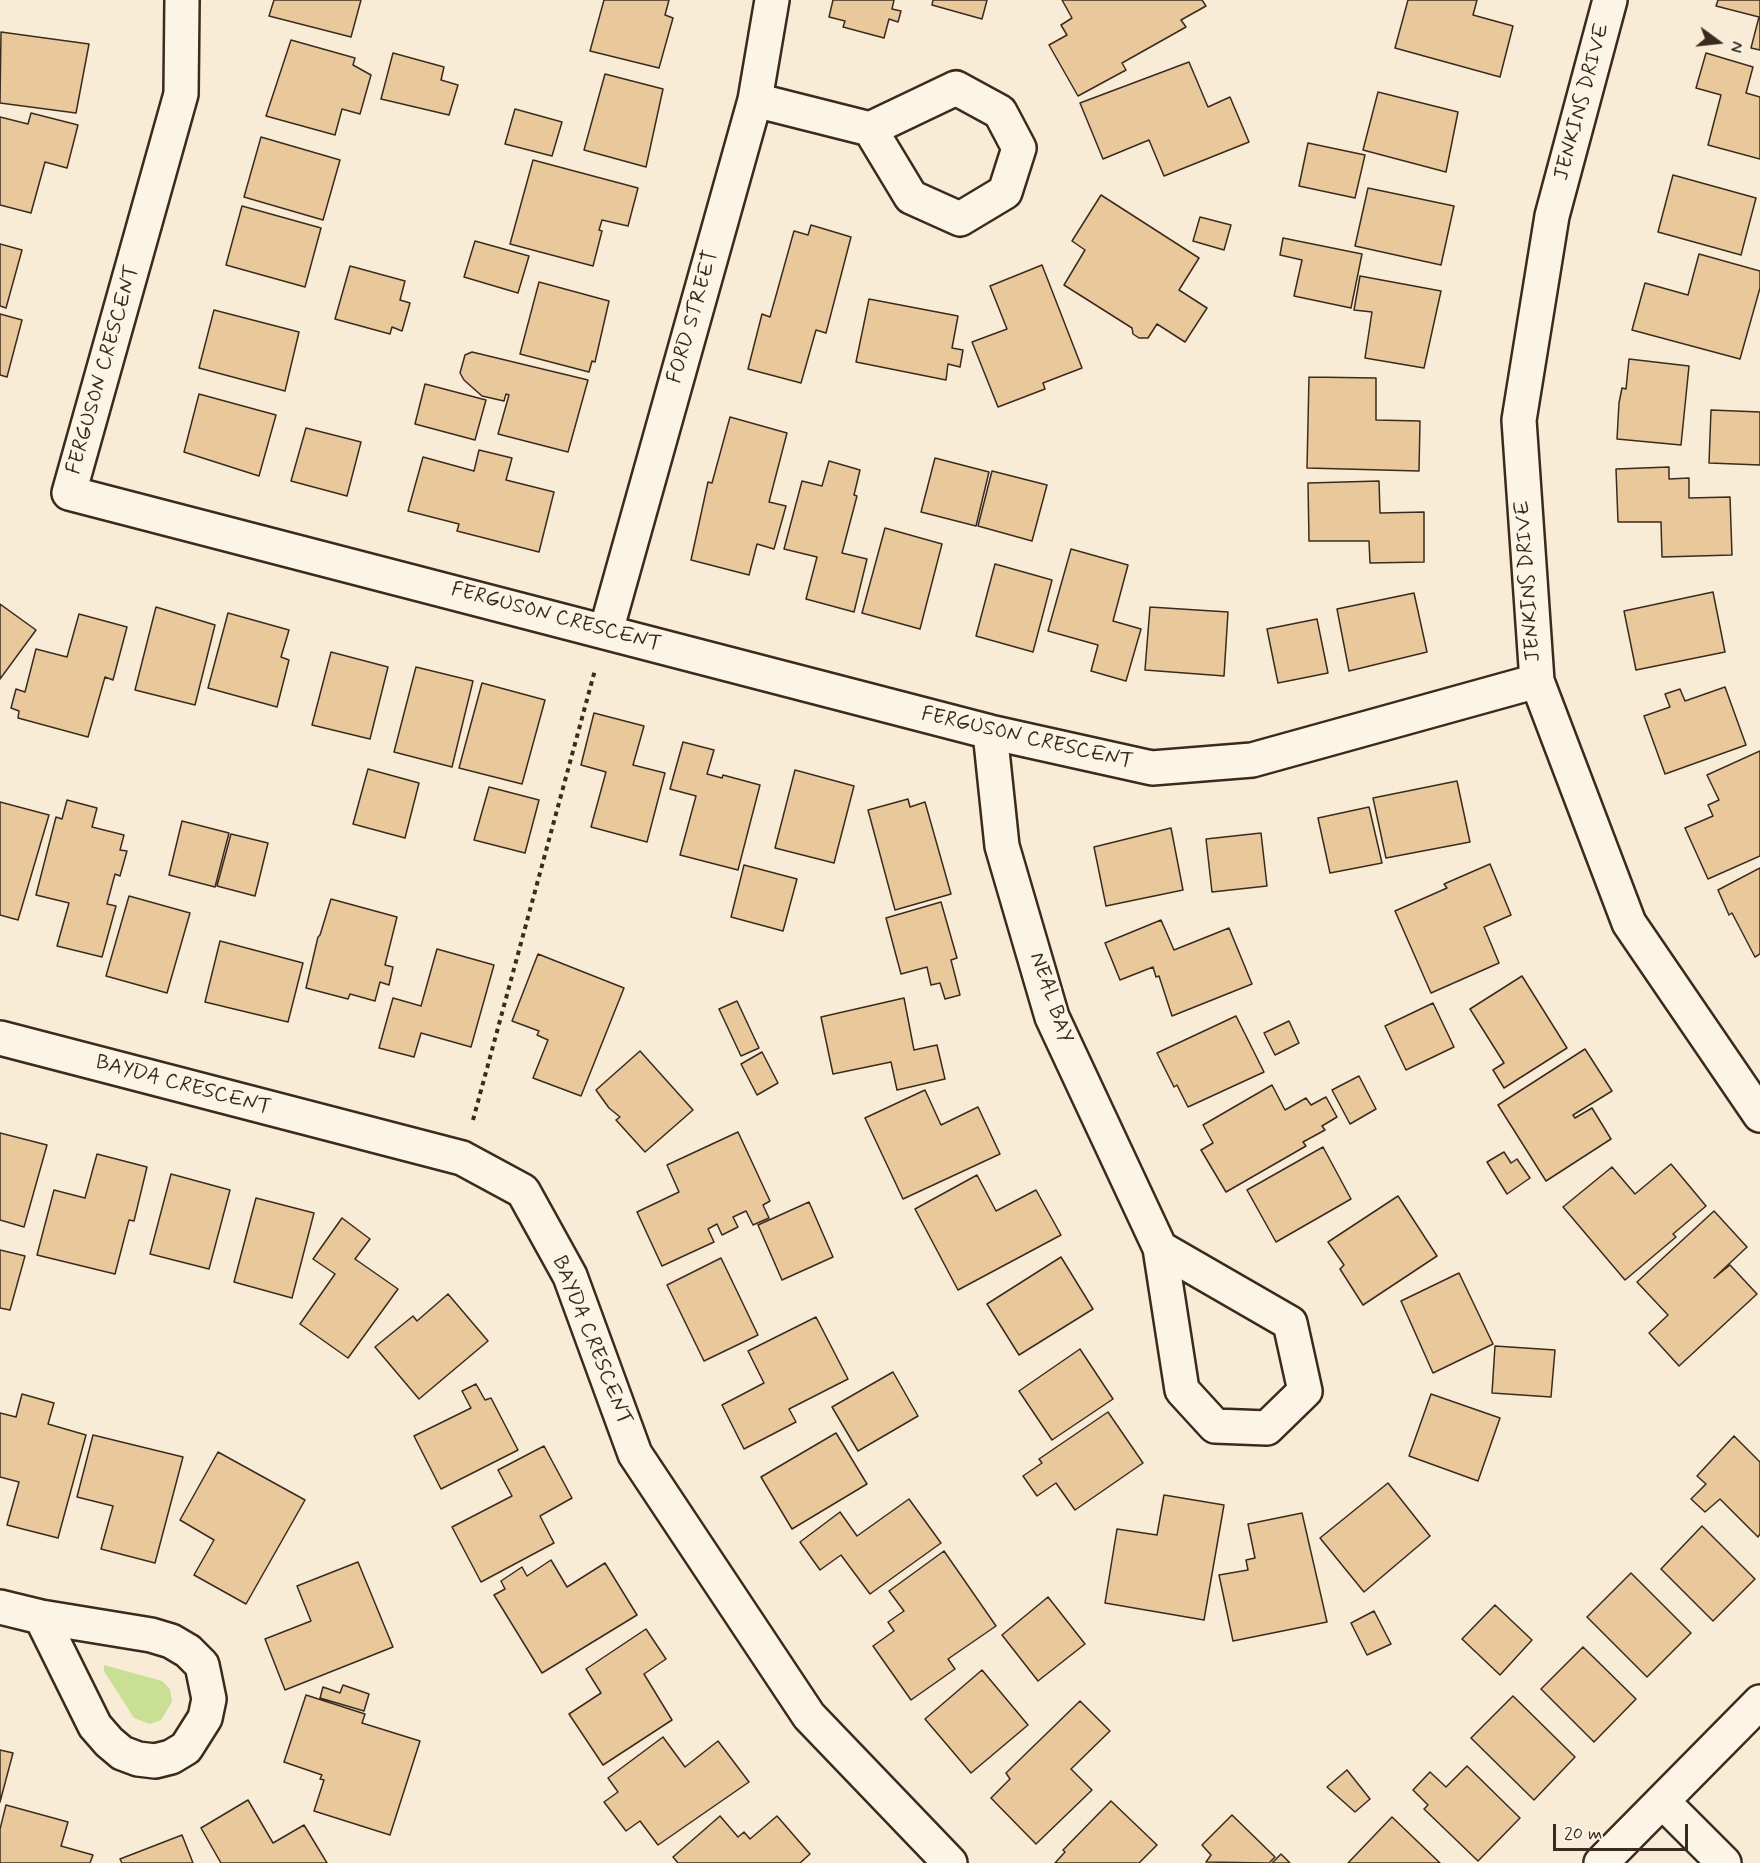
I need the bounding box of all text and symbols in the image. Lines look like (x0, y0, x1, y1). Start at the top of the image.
north arrow (1688, 12, 1748, 72)
street label: JENKINS DRIVE (1550, 21, 1616, 183)
text: N (1724, 39, 1747, 55)
street label: FORD STREET (663, 248, 725, 386)
street label: FERGUSON CRESCENT (62, 262, 146, 478)
street label: JENKINS DRIVE (1511, 499, 1547, 663)
street label: FERGUSON CRESCENT (448, 578, 664, 658)
street label: FERGUSON CRESCENT (919, 702, 1135, 776)
street label: NEAL BAY (1023, 949, 1077, 1047)
street label: BAYDA CRESCENT (93, 1050, 273, 1122)
street label: BAYDA CRESCENT (546, 1253, 636, 1429)
scale bar (1556, 1812, 1691, 1850)
text: 20 m (1564, 1822, 1602, 1846)

